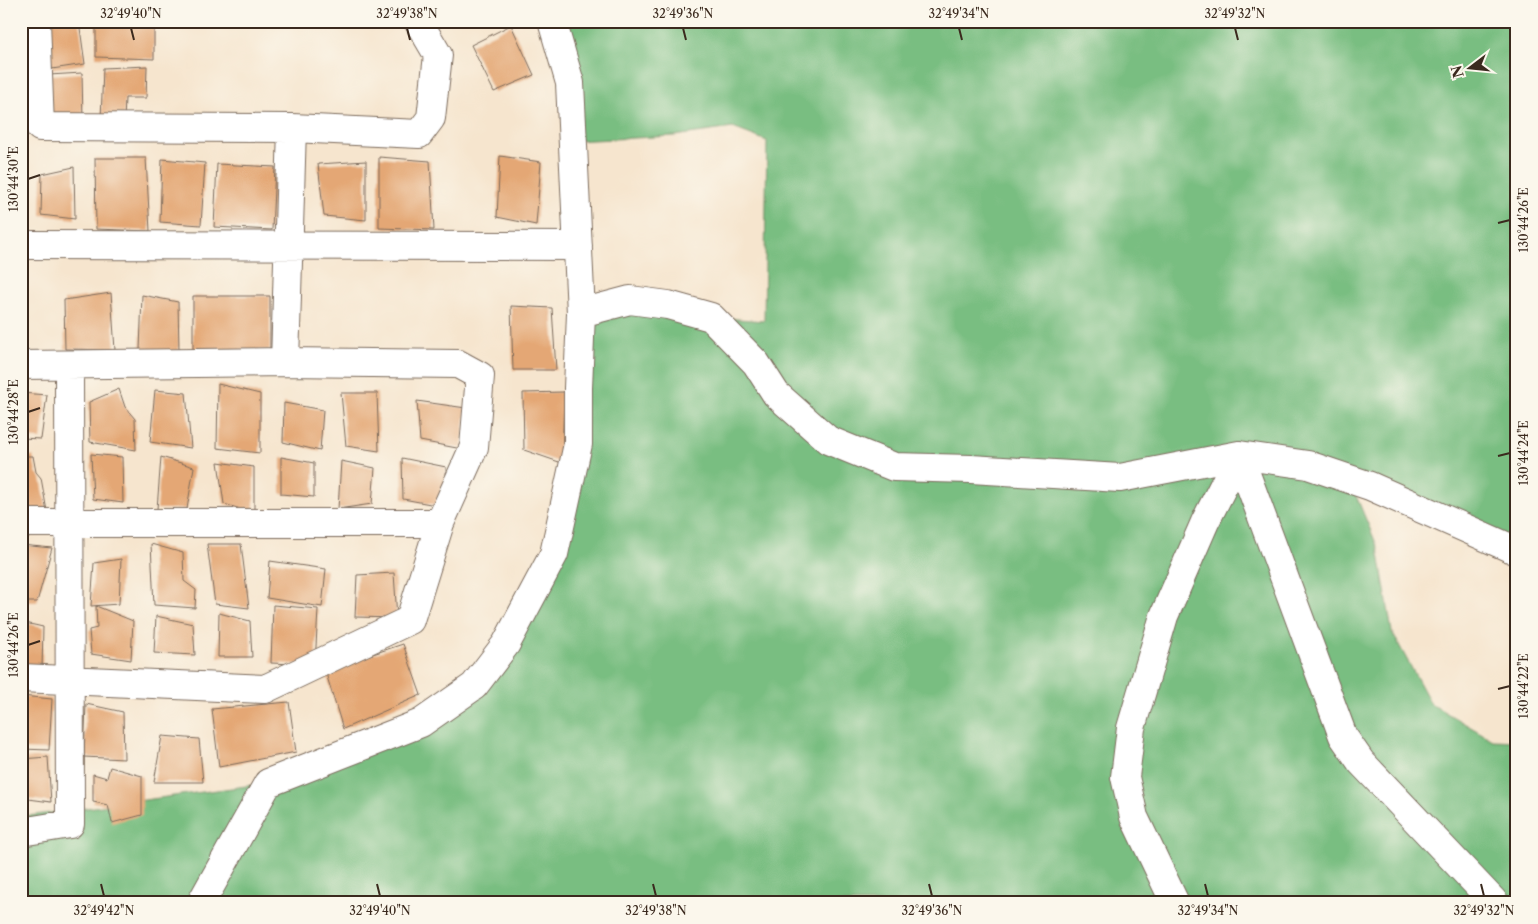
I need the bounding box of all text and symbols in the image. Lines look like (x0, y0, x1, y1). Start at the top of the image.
text: 32°49'40"N (100, 6, 162, 21)
text: 32°49'38"N (376, 6, 438, 21)
text: 32°49'36"N (653, 6, 714, 21)
text: 32°49'34"N (929, 6, 990, 21)
text: 32°49'32"N (1204, 6, 1266, 21)
north arrow (1446, 42, 1496, 92)
text: N (1447, 63, 1468, 80)
text: 130°44'30"E (6, 146, 21, 212)
text: 130°44'26"E (1516, 187, 1531, 253)
text: 130°44'28"E (6, 379, 21, 445)
text: 130°44'24"E (1516, 420, 1531, 486)
text: 130°44'26"E (6, 612, 21, 678)
text: 130°44'22"E (1516, 653, 1531, 719)
text: 32°49'42"N (74, 903, 134, 918)
text: 32°49'40"N (349, 903, 411, 918)
text: 32°49'38"N (625, 903, 687, 918)
text: 32°49'36"N (902, 903, 963, 918)
text: 32°49'34"N (1178, 903, 1239, 918)
text: 32°49'32"N (1453, 903, 1515, 918)

